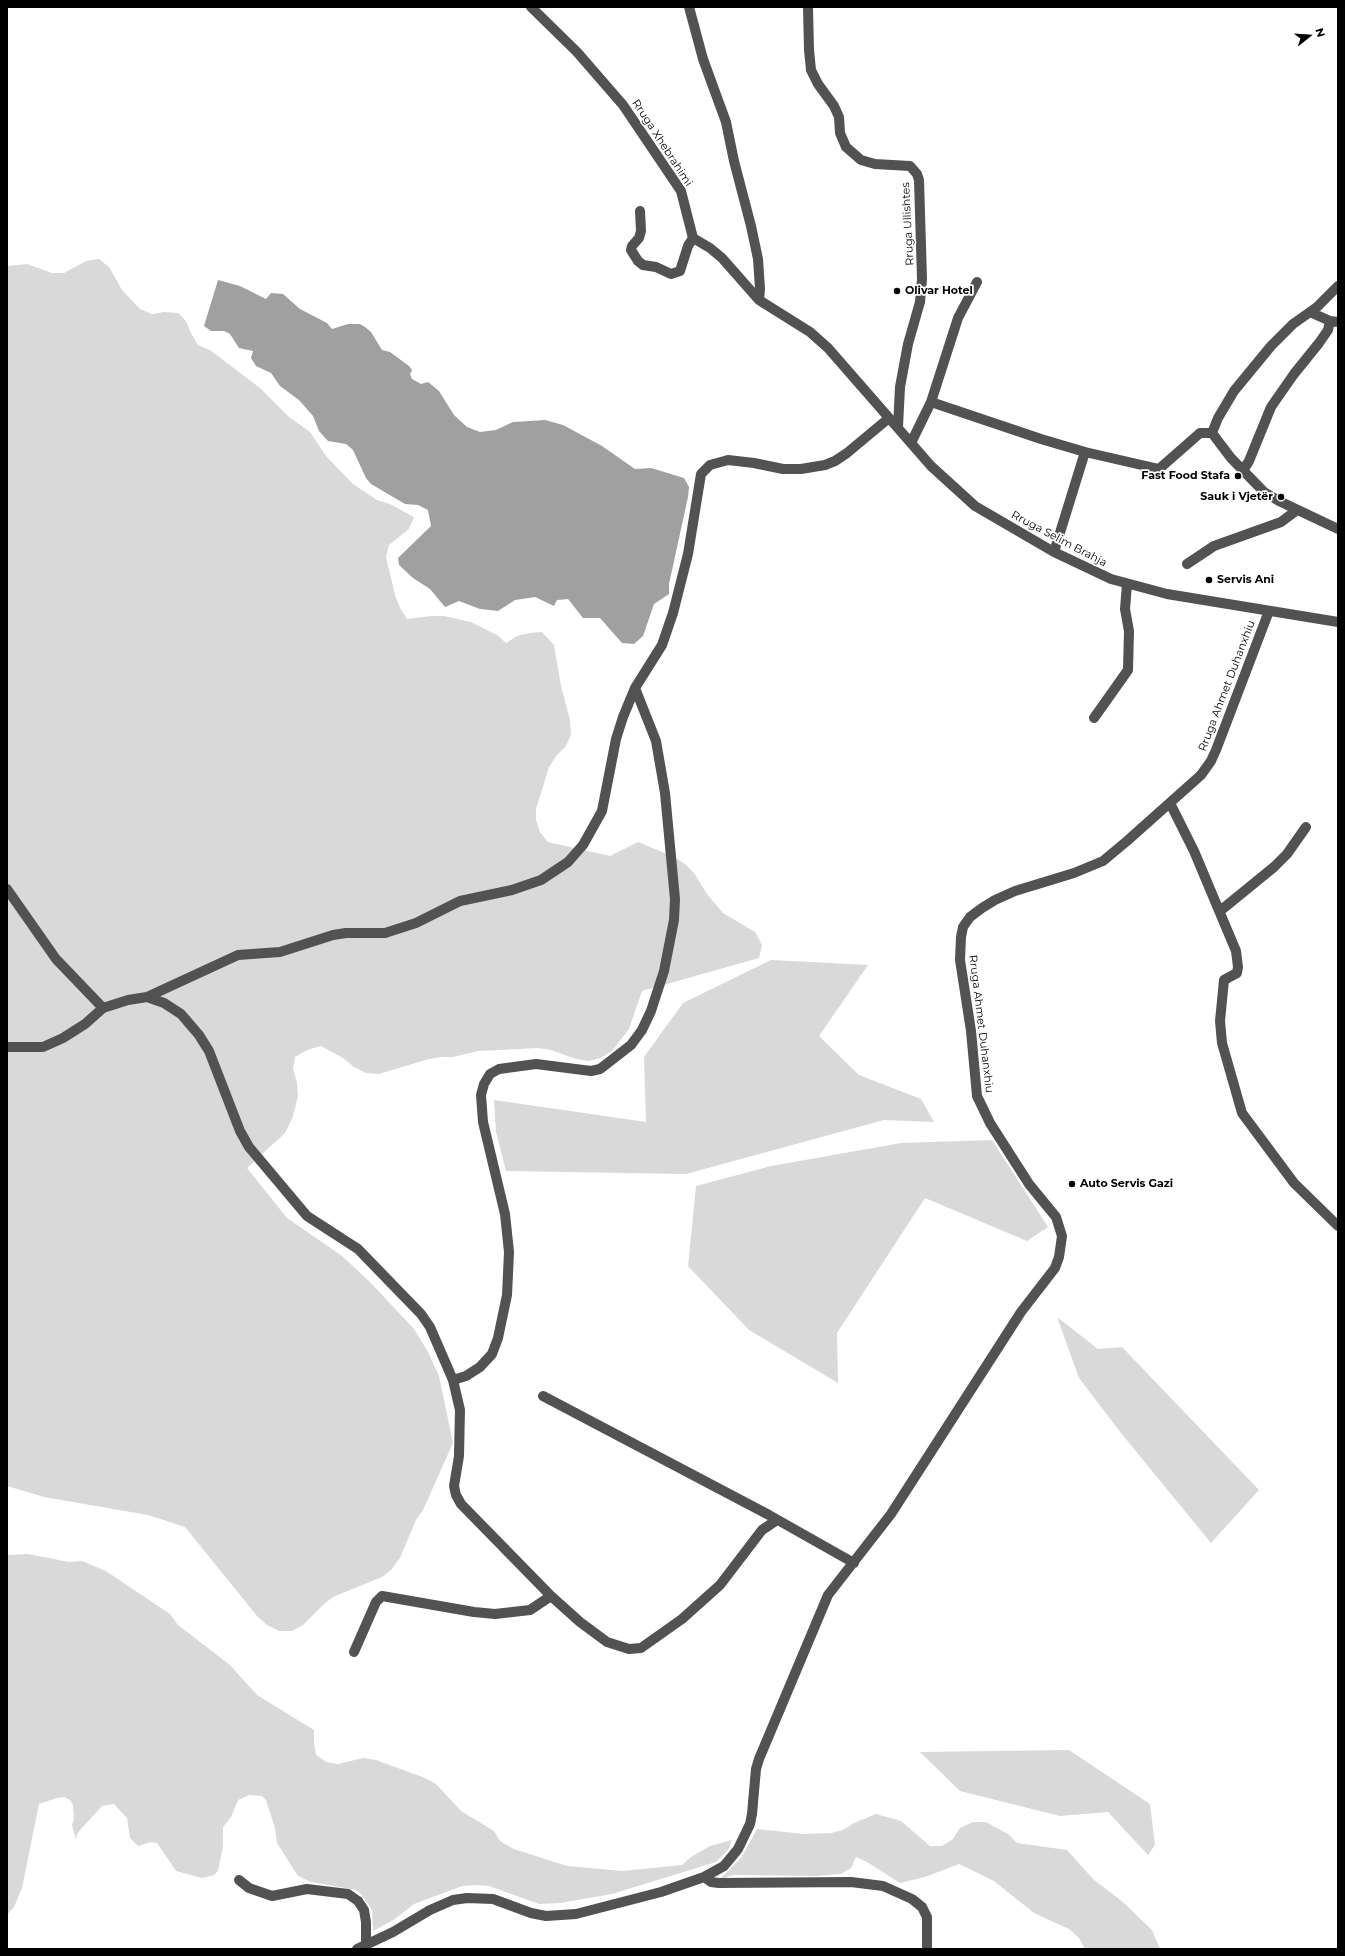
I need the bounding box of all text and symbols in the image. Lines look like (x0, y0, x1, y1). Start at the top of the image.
north arrow (1289, 16, 1329, 56)
text: N (1312, 26, 1328, 39)
street label: Rruga Xhebrahimi (629, 97, 695, 189)
street label: Rruga Ullishtes (899, 182, 917, 266)
place label: Olivar Hotel (905, 284, 973, 298)
marker: Olivar Hotel (892, 286, 902, 296)
place label: Fast Food Stafa (1141, 469, 1230, 483)
marker: Fast Food Stafa (1233, 471, 1243, 481)
place label: Sauk i Vjetër (1200, 490, 1273, 504)
marker: Sauk i Vjetër (1276, 492, 1286, 502)
street label: Rruga Selim Brahja (1009, 508, 1109, 570)
place label: Servis Ani (1217, 573, 1274, 587)
marker: Servis Ani (1204, 575, 1214, 585)
street label: Rruga Ahmet Duhanxhiu (1196, 619, 1258, 753)
street label: Rruga Ahmet Duhanxhiu (966, 954, 996, 1094)
place label: Auto Servis Gazi (1080, 1177, 1173, 1191)
marker: Auto Servis Gazi (1067, 1179, 1077, 1189)

